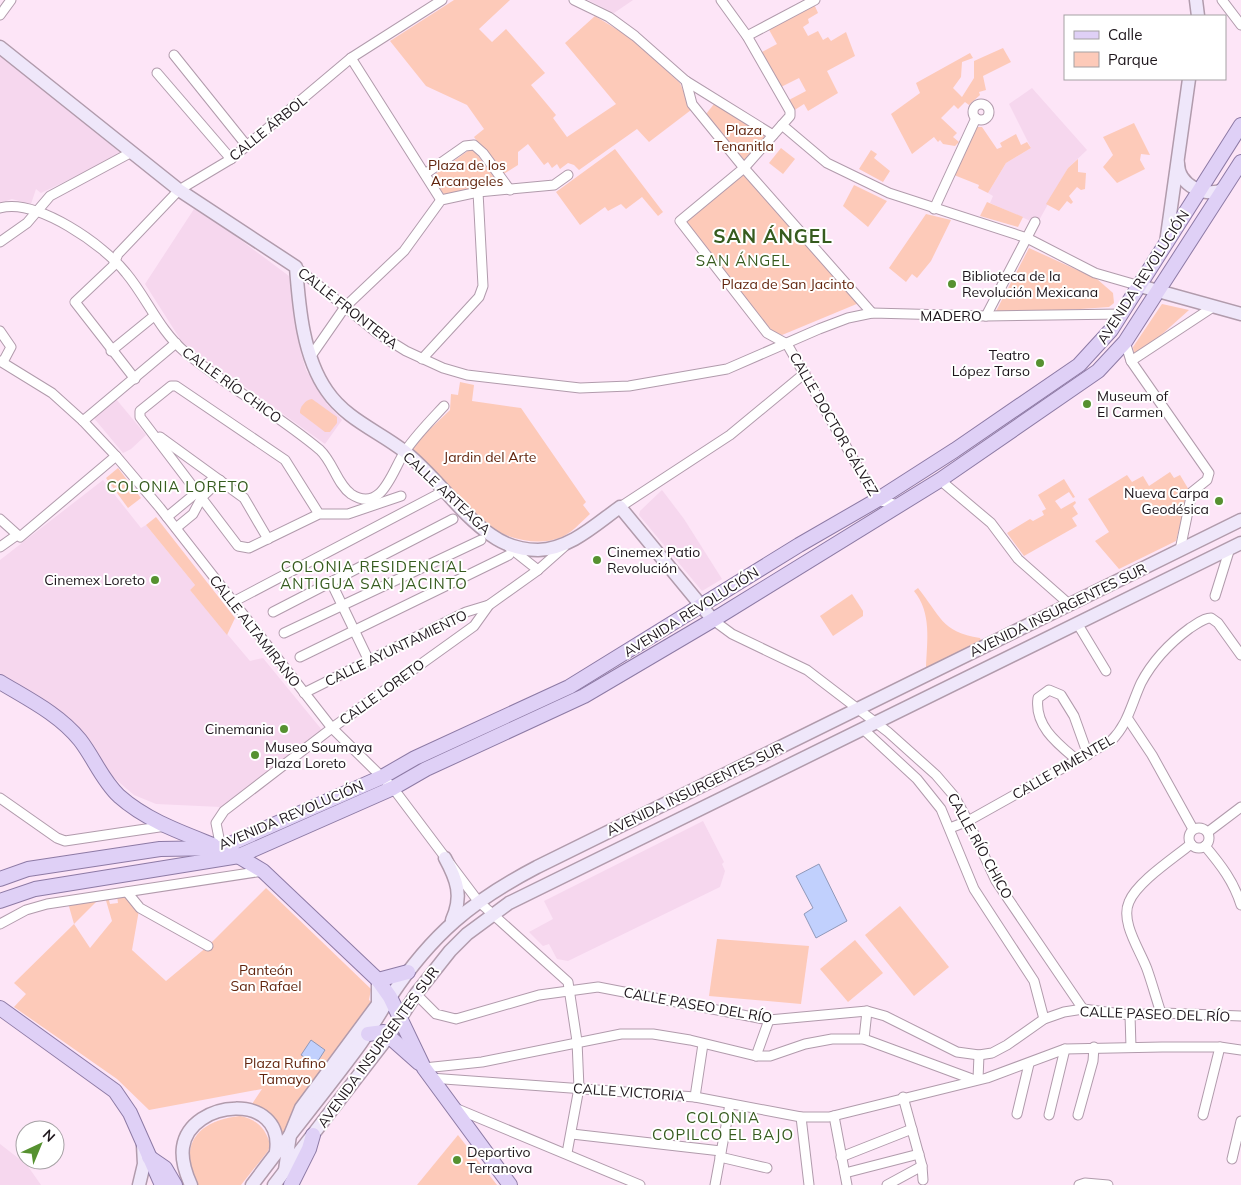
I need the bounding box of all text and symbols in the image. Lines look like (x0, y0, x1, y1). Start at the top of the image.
legend (1064, 15, 1226, 80)
text: Calle (1108, 25, 1142, 44)
text: Parque (1108, 50, 1158, 69)
street label: CALLE ÁRBOL (226, 91, 311, 165)
park label: Plaza Tenanitla (714, 121, 774, 155)
park label: Plaza de los Arcangeles (428, 156, 506, 190)
street label: AVENIDA REVOLUCIÓN (1093, 207, 1193, 347)
district label: SAN ÁNGEL (713, 224, 833, 248)
district label: SAN ÁNGEL (696, 251, 790, 270)
street label: CALLE FRONTERA (294, 263, 402, 353)
place label: Biblioteca de la Revolución Mexicana (962, 267, 1098, 301)
park label: Plaza de San Jacinto (721, 275, 855, 293)
marker: Biblioteca de la Revolución Mexicana (946, 278, 958, 290)
street label: MADERO (920, 307, 982, 325)
street label: CALLE RÍO CHICO (179, 343, 285, 427)
place label: Teatro López Tarso (952, 346, 1030, 380)
street label: CALLE DOCTOR GÁLVEZ (786, 349, 882, 499)
marker: Teatro López Tarso (1034, 357, 1046, 369)
place label: Museum of El Carmen (1097, 387, 1169, 421)
marker: Museum of El Carmen (1081, 398, 1093, 410)
street label: CALLE ARTEAGA (399, 448, 495, 539)
park label: Jardin del Arte (444, 448, 536, 466)
district label: COLONIA LORETO (107, 477, 249, 496)
place label: Nueva Carpa Geodésica (1124, 484, 1209, 518)
marker: Nueva Carpa Geodésica (1213, 495, 1225, 507)
place label: Cinemex Patio Revolución (607, 543, 700, 577)
marker: Cinemex Patio Revolución (591, 554, 603, 566)
district label: COLONIA RESIDENCIAL ANTIGUA SAN JACINTO (280, 557, 468, 593)
street label: AVENIDA INSURGENTES SUR (966, 559, 1150, 661)
street label: AVENIDA REVOLUCIÓN (620, 563, 762, 661)
place label: Cinemex Loreto (44, 571, 145, 589)
street label: CALLE ALTAMIRANO (206, 571, 304, 691)
marker: Cinemex Loreto (149, 574, 161, 586)
street label: CALLE AYUNTAMIENTO (322, 606, 470, 690)
street label: CALLE LORETO (336, 655, 428, 729)
place label: Cinemania (205, 720, 274, 738)
marker: Cinemania (278, 723, 290, 735)
street label: CALLE PIMENTEL (1009, 730, 1117, 803)
place label: Museo Soumaya Plaza Loreto (265, 738, 372, 772)
street label: AVENIDA INSURGENTES SUR (603, 738, 787, 840)
marker: Museo Soumaya Plaza Loreto (249, 749, 261, 761)
street label: AVENIDA REVOLUCIÓN (216, 776, 366, 854)
street label: CALLE RÍO CHICO (943, 790, 1017, 902)
park label: Panteón San Rafael (230, 961, 302, 995)
street label: AVENIDA INSURGENTES SUR (313, 963, 443, 1131)
street label: CALLE PASEO DEL RÍO (622, 983, 774, 1027)
street label: CALLE PASEO DEL RÍO (1079, 1002, 1231, 1026)
park label: Plaza Rufino Tamayo (244, 1054, 326, 1088)
street label: CALLE VICTORIA (573, 1079, 686, 1105)
district label: COLONIA COPILCO EL BAJO (652, 1108, 794, 1144)
north arrow (15, 1120, 65, 1170)
text: N (39, 1126, 59, 1146)
place label: Deportivo Terranova (467, 1143, 532, 1177)
marker: Deportivo Terranova (451, 1154, 463, 1166)

